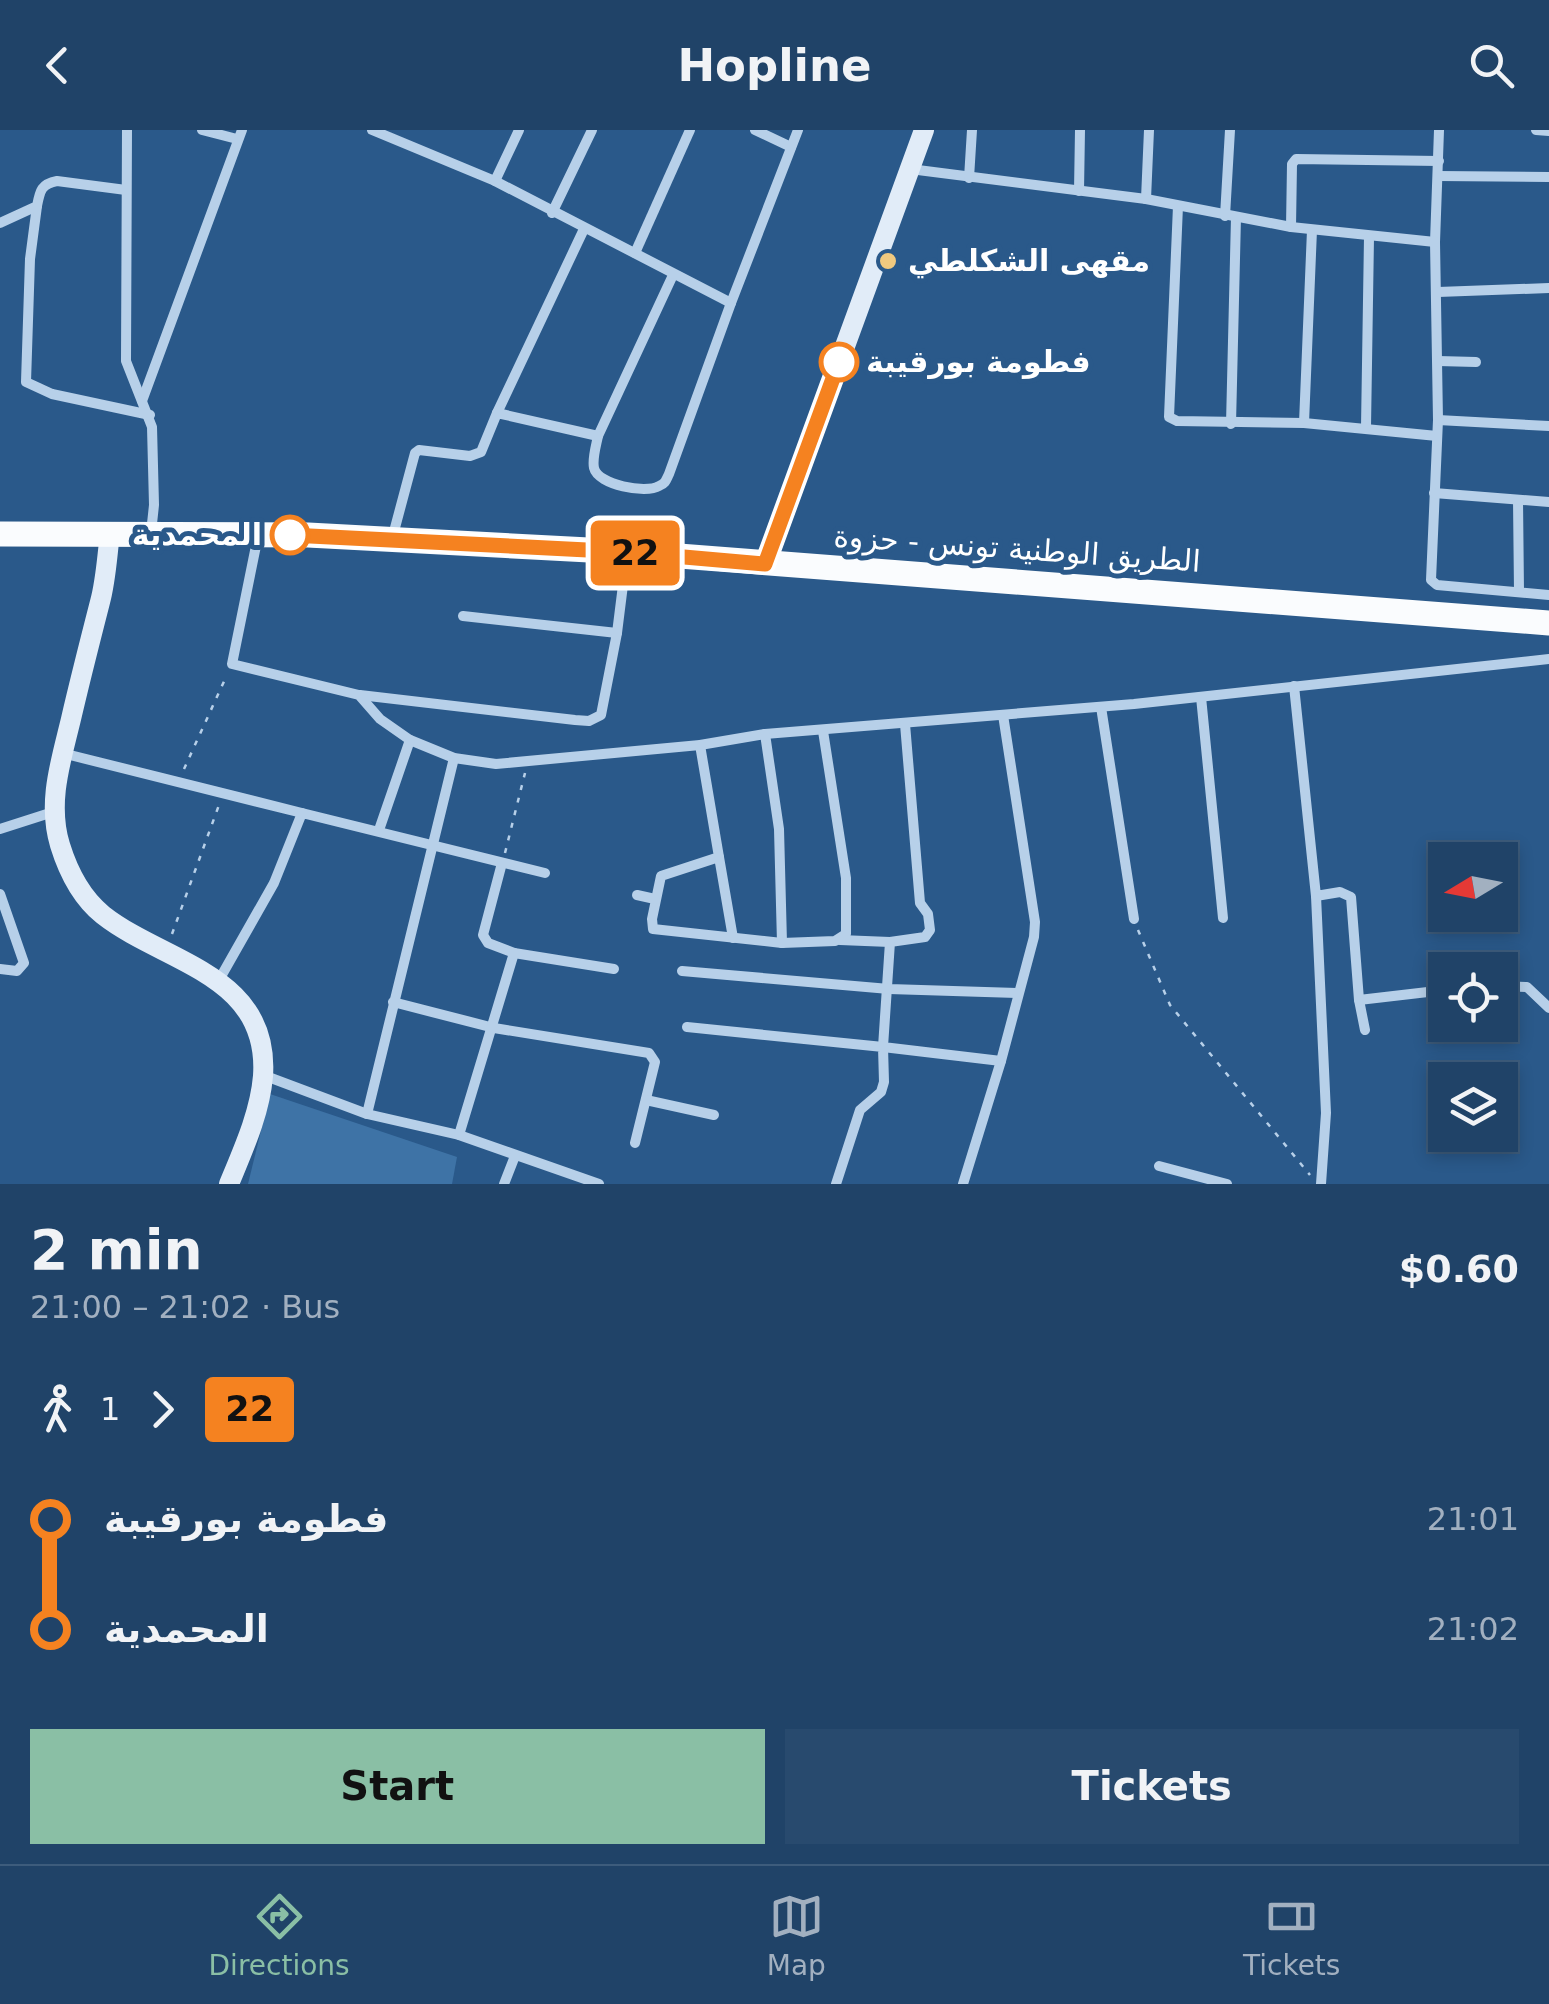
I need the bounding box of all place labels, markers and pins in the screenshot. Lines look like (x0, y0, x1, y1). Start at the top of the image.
place label: مقهى الشكلطي (908, 243, 1150, 279)
marker: مقهى الشكلطي (877, 250, 899, 272)
marker: فطومة بورقيبة (820, 343, 858, 381)
place label: فطومة بورقيبة (866, 344, 1091, 379)
marker: المحمدية (271, 516, 309, 554)
place label: المحمدية (132, 517, 262, 552)

